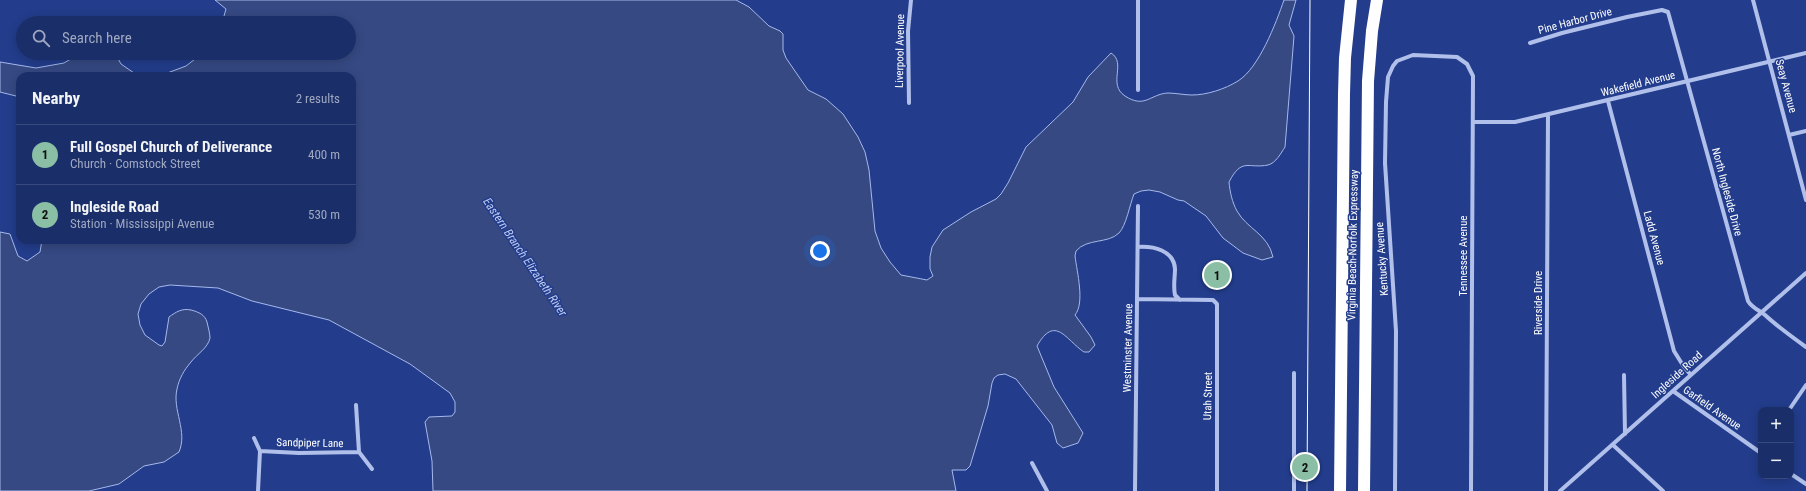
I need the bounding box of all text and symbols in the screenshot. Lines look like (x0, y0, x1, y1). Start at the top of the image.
street label: Pine Harbor Drive (1537, 5, 1613, 37)
street label: Liverpool Avenue (893, 14, 907, 88)
search box (16, 16, 356, 60)
icon: search (30, 27, 52, 49)
text: Search here (62, 29, 132, 47)
street label: Seay Avenue (1773, 58, 1799, 114)
street label: Wakefield Avenue (1599, 68, 1677, 100)
text: Nearby (32, 88, 80, 108)
text: 2 results (296, 91, 340, 106)
text: Full Gospel Church of Deliverance (70, 138, 272, 156)
street label: North Ingleside Drive (1709, 146, 1745, 238)
text: 1 (42, 147, 48, 162)
text: 400 m (308, 147, 340, 162)
text: Church · Comstock Street (70, 156, 200, 171)
street label: Virginia Beach-Norfolk Expressway (1345, 169, 1361, 321)
water label: Eastern Branch Elizabeth River (480, 195, 570, 319)
text: Ingleside Road (70, 198, 159, 216)
text: 2 (42, 207, 48, 222)
text: 530 m (308, 207, 340, 222)
street label: Ladd Avenue (1641, 209, 1667, 267)
text: Station · Mississippi Avenue (70, 216, 214, 231)
street label: Tennessee Avenue (1457, 216, 1470, 296)
street label: Kentucky Avenue (1373, 222, 1391, 296)
your location (810, 241, 830, 261)
pin: 1 (1204, 260, 1230, 290)
street label: Riverside Drive (1532, 271, 1545, 335)
street label: Westminster Avenue (1121, 304, 1135, 392)
street label: Ingleside Road (1649, 349, 1705, 401)
street label: Utah Street (1201, 372, 1215, 420)
street label: Garfield Avenue (1680, 383, 1744, 433)
map controls (1758, 407, 1794, 479)
button: + (1758, 407, 1794, 443)
street label: Sandpiper Lane (276, 436, 344, 450)
button: − (1758, 443, 1794, 479)
pin: 2 (1292, 452, 1318, 482)

